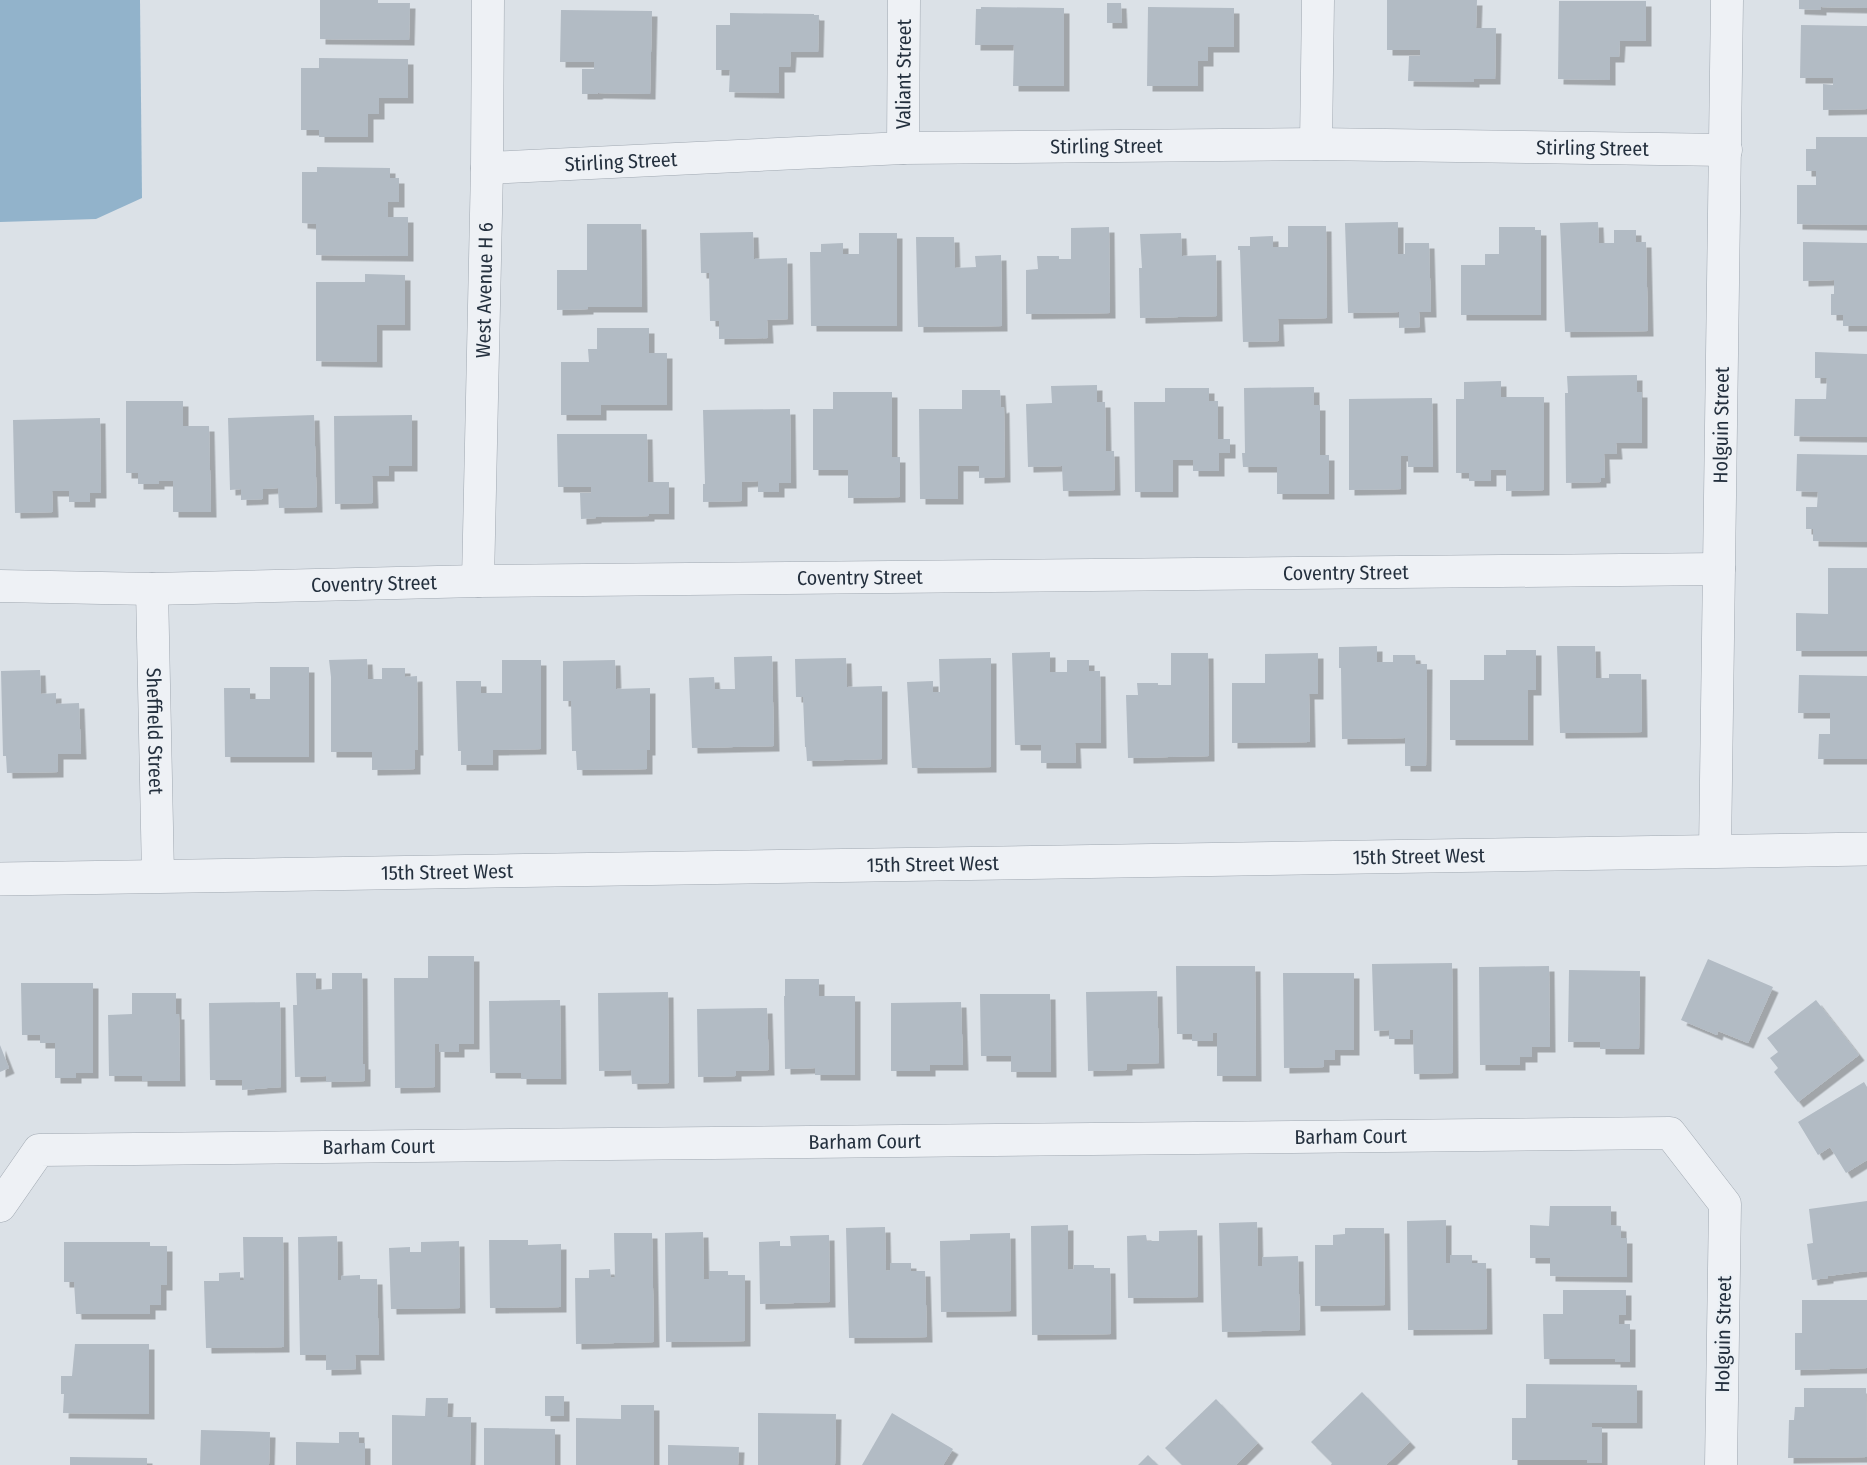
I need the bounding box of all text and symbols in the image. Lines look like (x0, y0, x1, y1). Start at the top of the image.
street label: Valiant Street (891, 18, 916, 129)
street label: Stirling Street (1050, 133, 1163, 159)
street label: Stirling Street (1536, 135, 1649, 161)
street label: Stirling Street (564, 147, 678, 176)
street label: West Avenue H 6 (471, 222, 498, 358)
street label: Holguin Street (1708, 366, 1734, 484)
street label: Coventry Street (1283, 560, 1409, 585)
street label: Coventry Street (797, 565, 923, 590)
street label: Coventry Street (311, 570, 438, 597)
street label: Sheffield Street (142, 667, 168, 795)
street label: 15th Street West (1352, 843, 1486, 869)
street label: 15th Street West (867, 851, 1000, 877)
street label: 15th Street West (381, 859, 514, 885)
street label: Barham Court (1294, 1124, 1408, 1149)
street label: Barham Court (808, 1129, 922, 1154)
street label: Barham Court (322, 1134, 436, 1159)
street label: Holguin Street (1710, 1275, 1736, 1393)

